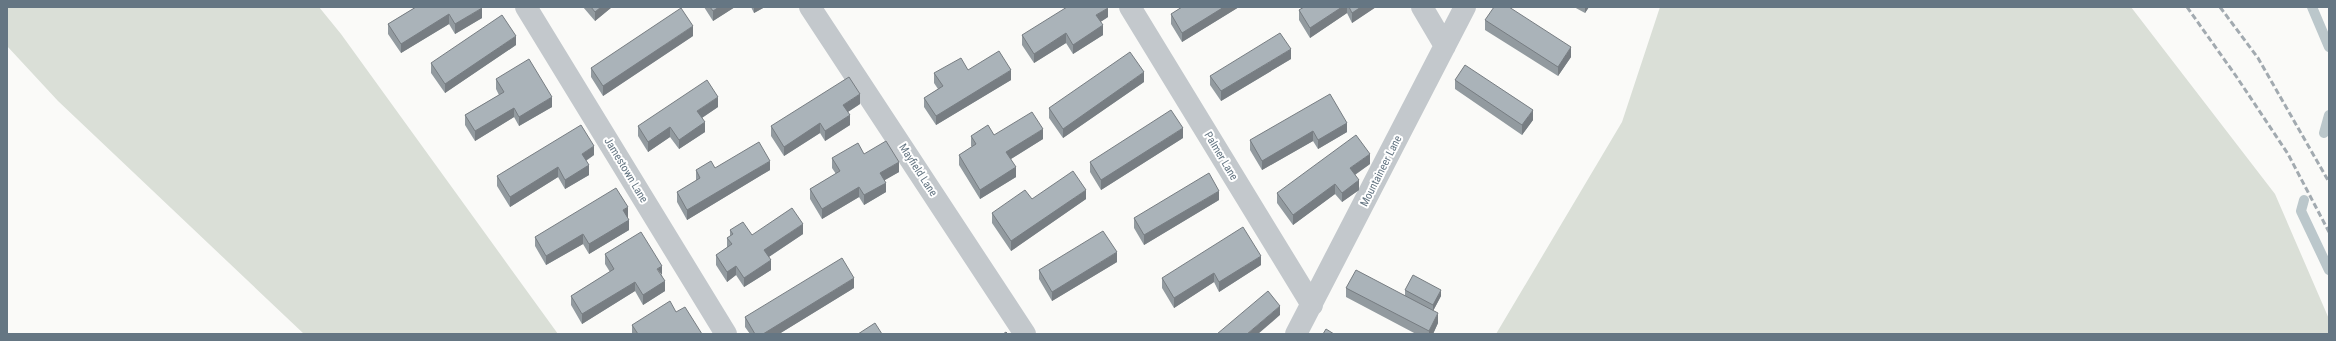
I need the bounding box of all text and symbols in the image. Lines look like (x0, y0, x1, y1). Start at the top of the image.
street label: Palmer Lane (1201, 129, 1241, 183)
street label: Mountaineer Lane (1357, 133, 1405, 209)
street label: Jamestown Lane (601, 135, 651, 205)
street label: Mayfield Lane (896, 141, 940, 199)

